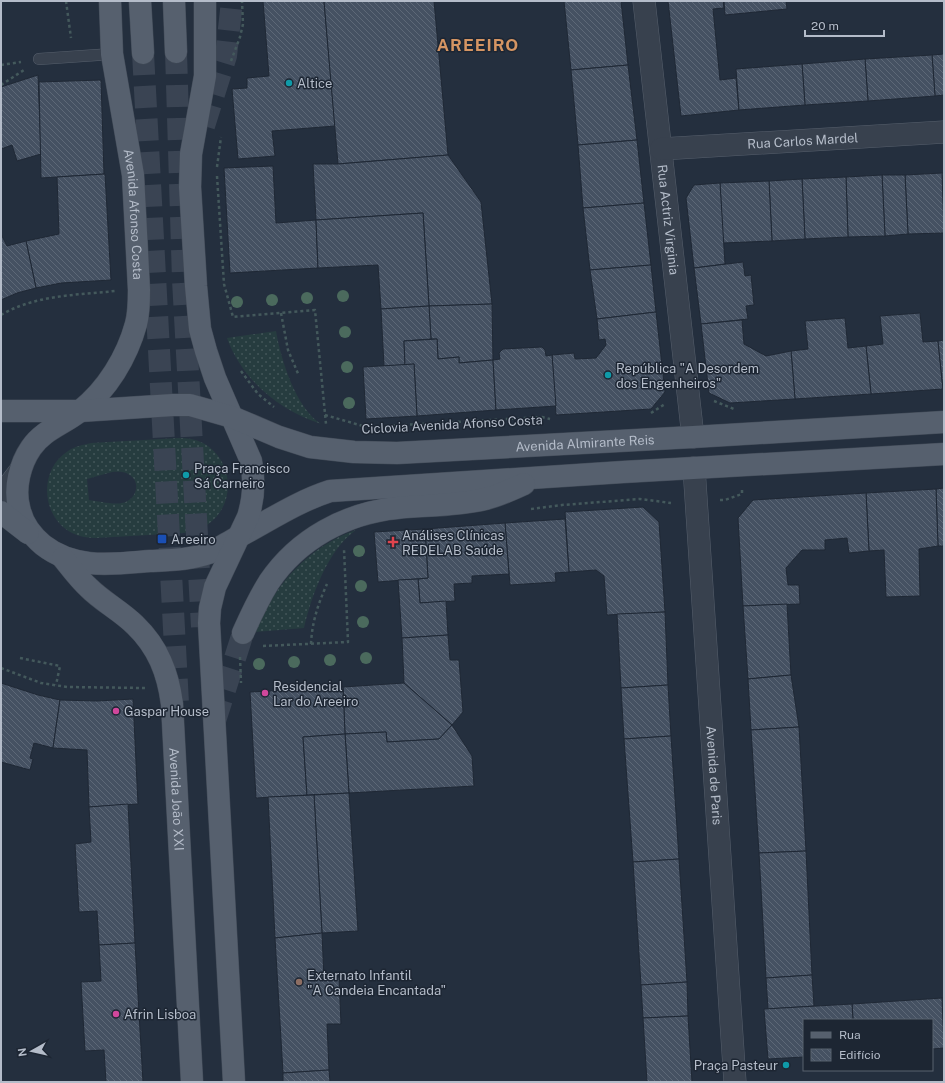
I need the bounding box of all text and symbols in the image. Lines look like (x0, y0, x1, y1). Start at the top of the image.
scale bar (805, 12, 884, 38)
text: 20 m (811, 19, 839, 33)
district label: AREEIRO (437, 35, 519, 55)
place label: Altice (297, 76, 332, 91)
marker: Altice (284, 78, 294, 88)
street label: Rua Carlos Mardel (747, 130, 859, 152)
street label: Avenida Afonso Costa (121, 148, 145, 280)
street label: Rua Actriz Virginia (654, 164, 682, 276)
place label: República "A Desordem dos Engenheiros" (616, 361, 759, 391)
marker: República "A Desordem dos Engenheiros" (603, 370, 613, 380)
street label: Ciclovia Avenida Afonso Costa (361, 412, 543, 437)
street label: Avenida Almirante Reis (515, 432, 655, 455)
place label: Praça Francisco Sá Carneiro (194, 461, 290, 491)
marker: Praça Francisco Sá Carneiro (181, 470, 191, 480)
place label: Análises Clínicas REDELAB Saúde (402, 528, 504, 558)
place label: Areeiro (171, 532, 216, 547)
marker: Areeiro (156, 533, 168, 545)
marker: Análises Clínicas REDELAB Saúde (387, 536, 399, 548)
place label: Residencial Lar do Areeiro (273, 679, 358, 709)
marker: Residencial Lar do Areeiro (260, 688, 270, 698)
place label: Gaspar House (124, 704, 209, 719)
marker: Gaspar House (111, 706, 121, 716)
street label: Avenida de Paris (703, 725, 725, 825)
street label: Avenida João XXI (166, 747, 187, 851)
place label: Externato Infantil "A Candeia Encantada" (307, 968, 446, 998)
marker: Externato Infantil "A Candeia Encantada" (294, 977, 304, 987)
place label: Afrin Lisboa (124, 1007, 196, 1022)
marker: Afrin Lisboa (111, 1009, 121, 1019)
legend (803, 1019, 933, 1071)
text: Rua (839, 1028, 861, 1042)
north arrow (12, 1031, 52, 1071)
text: N (16, 1047, 29, 1057)
text: Edifício (839, 1048, 881, 1062)
place label: Praça Pasteur (694, 1058, 778, 1073)
marker: Praça Pasteur (781, 1060, 791, 1070)

